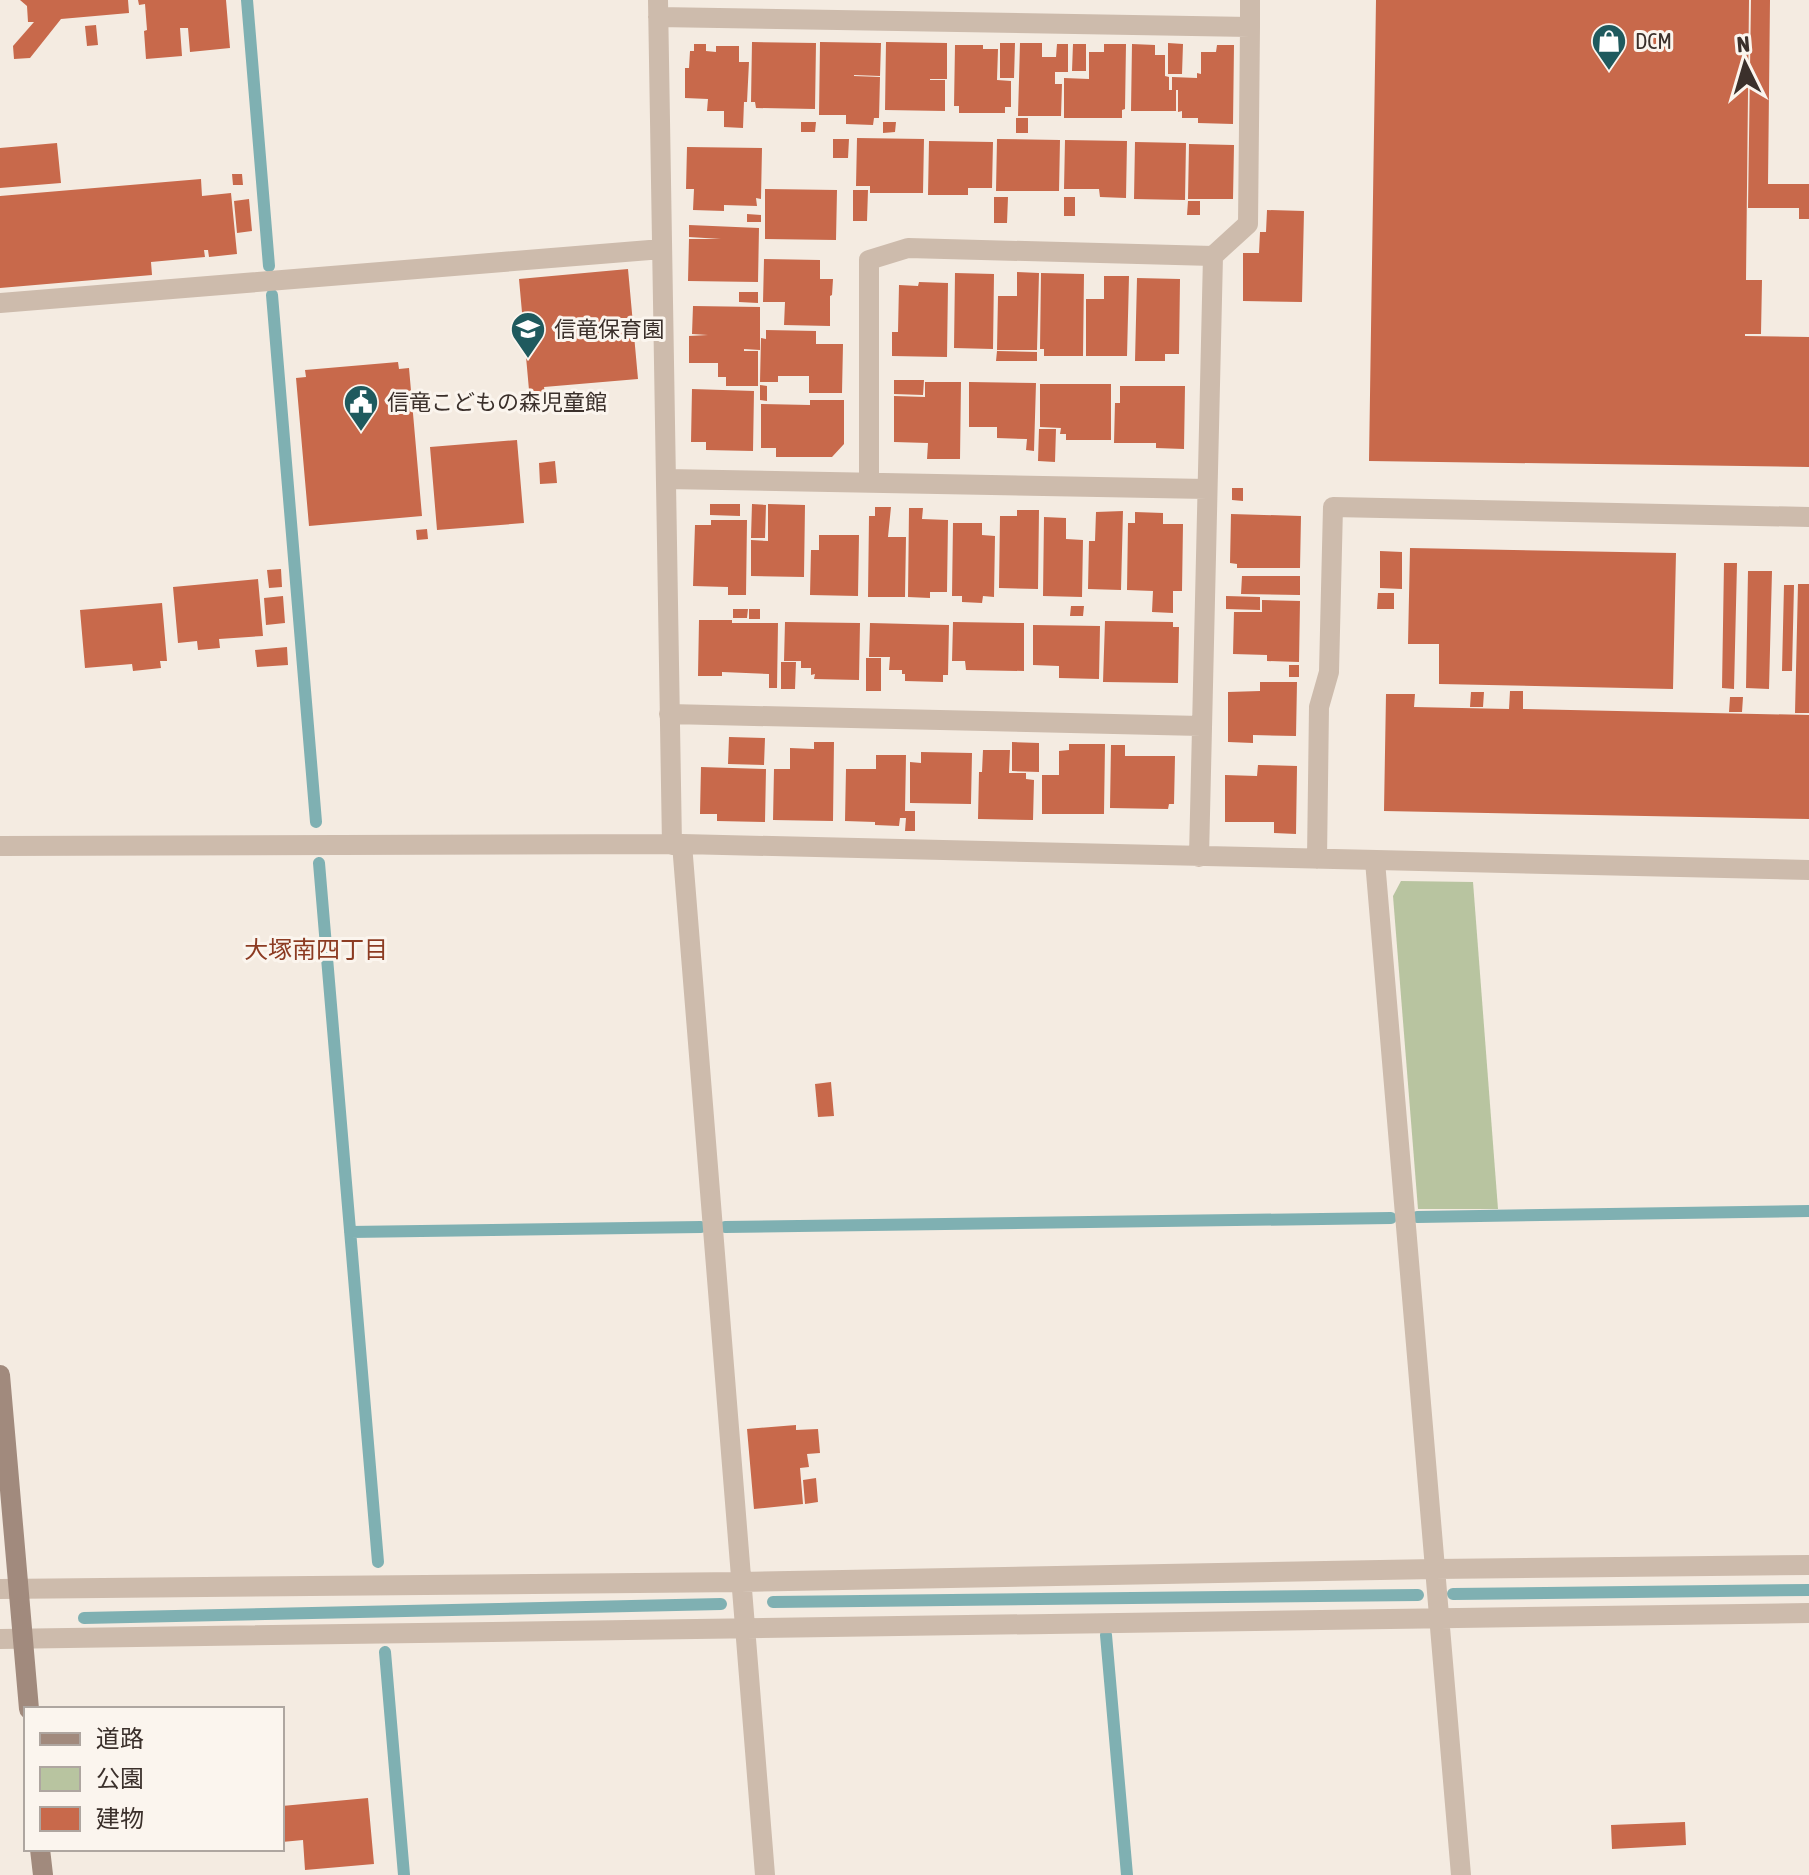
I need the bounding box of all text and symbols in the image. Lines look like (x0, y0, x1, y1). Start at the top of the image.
shop icon: DCM (1590, 22, 1628, 72)
north arrow (1705, 24, 1785, 104)
place label: DCM (1635, 28, 1672, 54)
text: N (1736, 31, 1751, 58)
school or university icon: 信竜保育園 (509, 310, 547, 360)
place label: 信竜保育園 (554, 316, 664, 342)
public building icon: 信竜こどもの森児童館 (342, 383, 380, 433)
place label: 信竜こどもの森児童館 (387, 389, 607, 415)
district label: 大塚南四丁目 (244, 936, 388, 963)
legend (24, 1707, 284, 1851)
text: 道路 (96, 1725, 144, 1752)
text: 公園 (96, 1765, 144, 1792)
text: 建物 (96, 1805, 144, 1832)

